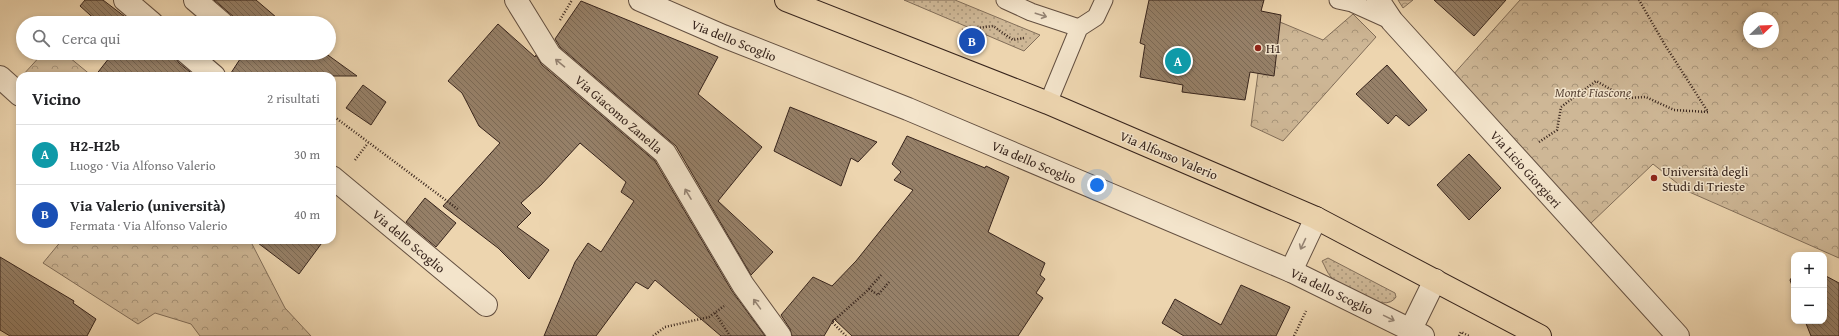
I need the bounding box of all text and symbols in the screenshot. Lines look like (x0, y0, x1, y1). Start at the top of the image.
one-way arrow (1034, 12, 1047, 19)
north arrow (1743, 12, 1779, 48)
street label: Via dello Scoglio (688, 15, 780, 66)
search box (16, 16, 336, 60)
pin: B (959, 26, 985, 56)
icon: search (30, 27, 52, 49)
text: Cerca qui (62, 28, 120, 49)
place label: H1 (1266, 39, 1281, 58)
marker: H1 (1253, 43, 1263, 53)
pin: A (1165, 46, 1191, 76)
one-way arrow (554, 59, 565, 68)
street label: Via Giacomo Zanella (571, 71, 667, 159)
park label: Monte Fiascone (1555, 83, 1631, 102)
text: Vicino (32, 86, 81, 111)
text: 2 risultati (267, 89, 320, 108)
street label: Via Alfonso Valerio (1117, 126, 1221, 185)
street label: Via Licio Giorgieri (1486, 126, 1566, 213)
text: H2-H2b (70, 135, 120, 156)
street label: Via dello Scoglio (989, 136, 1079, 189)
text: A (41, 145, 49, 164)
text: 30 m (294, 145, 320, 164)
text: Luogo · Via Alfonso Valerio (70, 156, 216, 175)
place label: Università degli Studi di Trieste (1662, 162, 1749, 196)
marker: Università degli Studi di Trieste (1649, 173, 1659, 183)
your location (1087, 175, 1107, 195)
one-way arrow (684, 188, 692, 200)
text: Via Valerio (università) (70, 195, 226, 216)
text: B (41, 205, 49, 224)
text: 40 m (294, 205, 320, 224)
street label: Via dello Scoglio (368, 205, 450, 278)
text: Fermata · Via Alfonso Valerio (70, 216, 227, 235)
one-way arrow (1299, 238, 1306, 250)
map controls (1791, 252, 1827, 324)
button: + (1791, 252, 1827, 288)
street label: Via dello Scoglio (1287, 263, 1377, 320)
button: − (1791, 288, 1827, 324)
one-way arrow (753, 299, 762, 310)
one-way arrow (1383, 315, 1395, 322)

